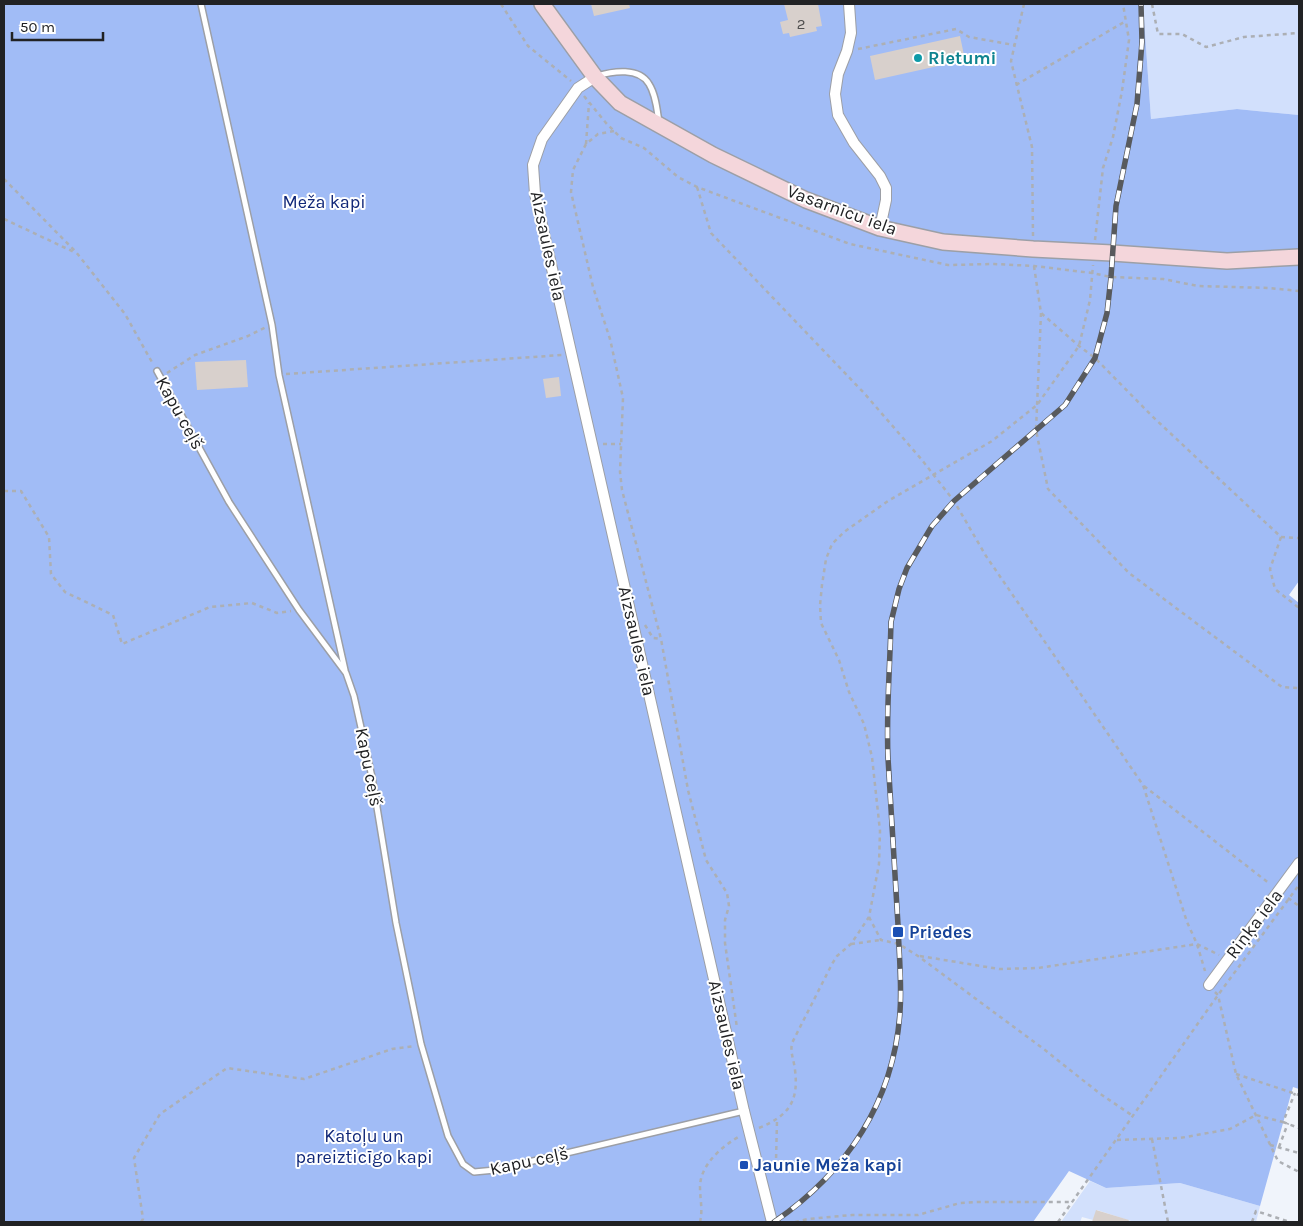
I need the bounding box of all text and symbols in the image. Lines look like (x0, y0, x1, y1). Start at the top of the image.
scale bar (12, 10, 104, 42)
house number: 2 (797, 15, 805, 33)
text: 50 m (20, 18, 55, 36)
place label: Rietumi (928, 47, 996, 69)
marker: Rietumi (912, 52, 924, 64)
street label: Vasarnīcu iela (784, 180, 900, 240)
street label: Aizsaules iela (526, 189, 570, 303)
park label: Meža kapi (282, 191, 366, 213)
street label: Kapu ceļš (151, 373, 209, 453)
street label: Aizsaules iela (614, 584, 660, 698)
street label: Kapu ceļš (351, 726, 387, 808)
street label: Riņķa iela (1221, 885, 1287, 963)
place label: Priedes (909, 921, 972, 943)
marker: Priedes (891, 925, 905, 939)
street label: Aizsaules iela (704, 978, 750, 1092)
park label: Katoļu un pareizticīgo kapi (295, 1125, 433, 1168)
street label: Kapu ceļš (488, 1142, 570, 1180)
place label: Jaunie Meža kapi (754, 1154, 902, 1176)
marker: Jaunie Meža kapi (738, 1159, 750, 1171)

